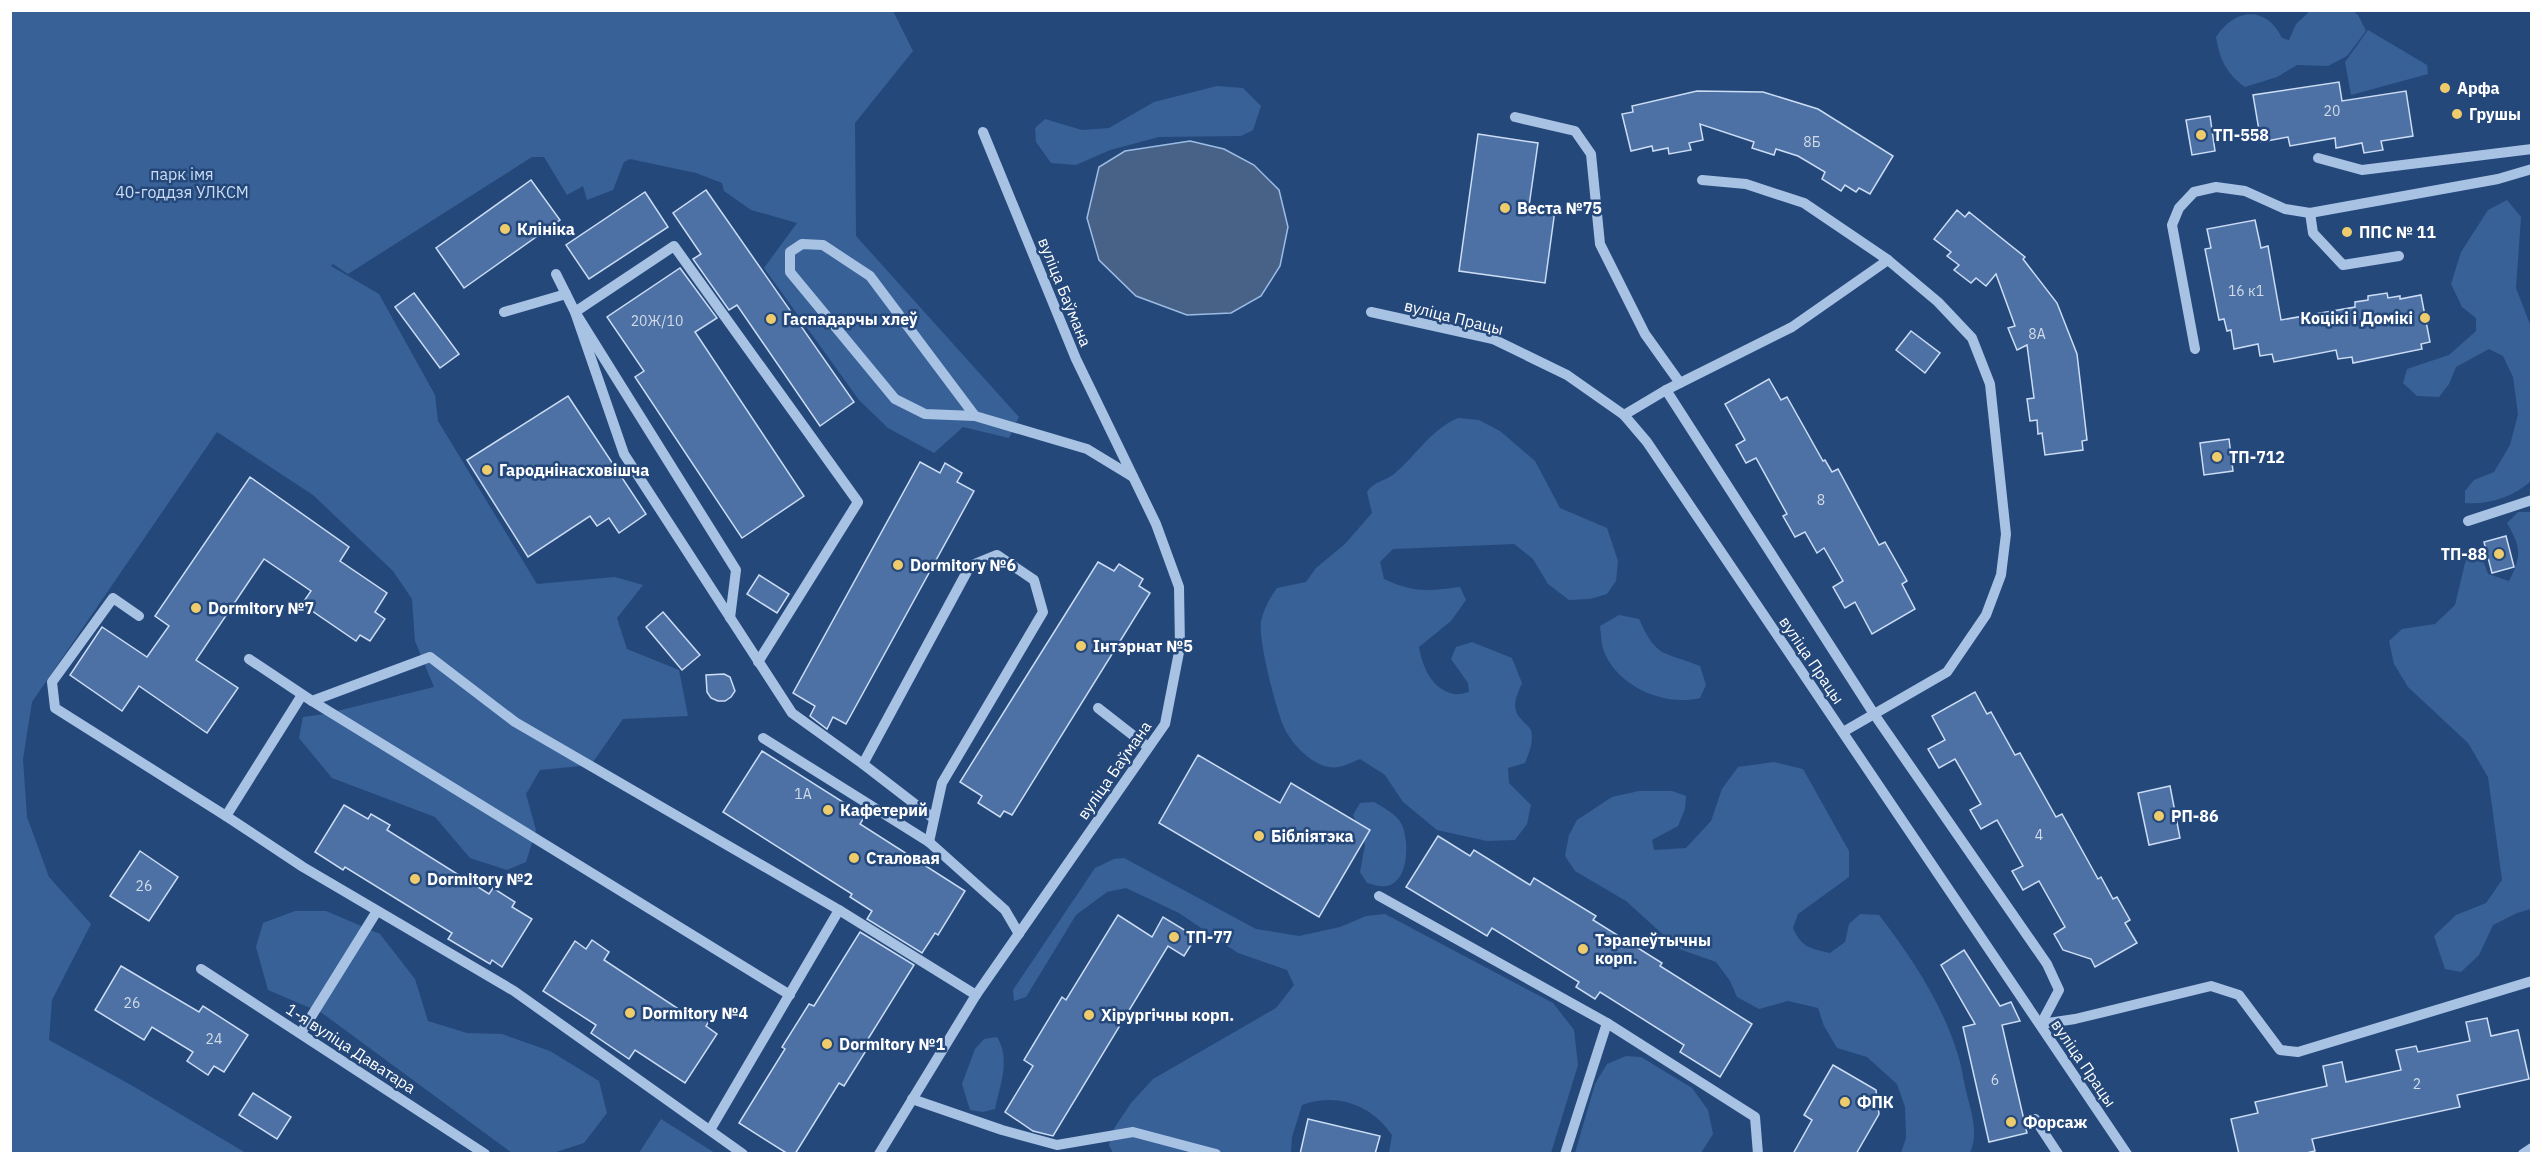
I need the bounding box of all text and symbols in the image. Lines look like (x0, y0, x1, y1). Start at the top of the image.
place label: Арфа (2457, 78, 2500, 98)
marker: Арфа (2438, 81, 2452, 95)
house number: 20 (2324, 102, 2340, 120)
place label: Грушы (2469, 104, 2521, 124)
marker: Грушы (2450, 107, 2464, 121)
place label: ТП-558 (2213, 125, 2269, 145)
marker: ТП-558 (2194, 128, 2208, 142)
house number: 8Б (1803, 133, 1821, 151)
park label: парк імя 40-годдзя УЛКСМ (115, 164, 249, 202)
place label: Веста №75 (1517, 198, 1602, 218)
marker: Веста №75 (1498, 201, 1512, 215)
place label: Клініка (517, 219, 575, 239)
marker: Клініка (498, 222, 512, 236)
place label: ППС № 11 (2359, 222, 2436, 242)
marker: ППС № 11 (2340, 225, 2354, 239)
street label: вуліца Баўмана (1034, 235, 1096, 350)
house number: 16 к1 (2228, 282, 2264, 300)
street label: вуліца Працы (1402, 295, 1506, 339)
place label: Коцікі і Домікі (2300, 308, 2413, 328)
place label: Гаспадарчы хлеў (783, 309, 918, 329)
marker: Коцікі і Домікі (2418, 311, 2432, 325)
house number: 20Ж/10 (631, 312, 683, 330)
marker: Гаспадарчы хлеў (764, 312, 778, 326)
house number: 8А (2028, 325, 2046, 343)
place label: ТП-712 (2229, 447, 2285, 467)
marker: ТП-712 (2210, 450, 2224, 464)
place label: Гароднінасховішча (499, 460, 649, 480)
marker: Гароднінасховішча (480, 463, 494, 477)
house number: 8 (1817, 491, 1825, 509)
place label: ТП-88 (2441, 544, 2487, 564)
marker: ТП-88 (2492, 547, 2506, 561)
place label: Dormitory №6 (910, 555, 1016, 575)
marker: Dormitory №6 (891, 558, 905, 572)
place label: Dormitory №7 (208, 598, 314, 618)
marker: Dormitory №7 (189, 601, 203, 615)
street label: вуліца Працы (1775, 612, 1849, 708)
place label: Інтэрнат №5 (1093, 636, 1193, 656)
marker: Інтэрнат №5 (1074, 639, 1088, 653)
street label: вуліца Баўмана (1073, 716, 1156, 823)
house number: 1А (794, 785, 812, 803)
place label: Кафетерий (840, 800, 928, 820)
marker: Кафетерий (821, 803, 835, 817)
place label: РП-86 (2171, 806, 2219, 826)
marker: РП-86 (2152, 809, 2166, 823)
place label: Бібліятэка (1271, 826, 1354, 846)
house number: 4 (2035, 826, 2043, 844)
marker: Бібліятэка (1252, 829, 1266, 843)
place label: Сталовая (866, 848, 940, 868)
marker: Сталовая (847, 851, 861, 865)
place label: Dormitory №2 (427, 869, 533, 889)
marker: Dormitory №2 (408, 872, 422, 886)
house number: 26 (136, 877, 152, 895)
place label: ТП-77 (1186, 927, 1232, 947)
marker: ТП-77 (1167, 930, 1181, 944)
place label: Тэрапеўтычны корп. (1595, 930, 1711, 968)
marker: Тэрапеўтычны корп. (1576, 942, 1590, 956)
house number: 26 (124, 994, 140, 1012)
street label: 1-я вуліца Даватара (282, 999, 420, 1098)
place label: Dormitory №4 (642, 1003, 748, 1023)
place label: Хірургічны корп. (1101, 1005, 1234, 1025)
marker: Dormitory №4 (623, 1006, 637, 1020)
marker: Хірургічны корп. (1082, 1008, 1096, 1022)
street label: вуліца Працы (2047, 1015, 2121, 1111)
house number: 24 (206, 1030, 222, 1048)
place label: Dormitory №1 (839, 1034, 945, 1054)
marker: Dormitory №1 (820, 1037, 834, 1051)
house number: 6 (1991, 1071, 1999, 1089)
house number: 2 (2413, 1075, 2421, 1093)
place label: ФПК (1857, 1092, 1894, 1112)
marker: ФПК (1838, 1095, 1852, 1109)
place label: Форсаж (2023, 1112, 2088, 1132)
marker: Форсаж (2004, 1115, 2018, 1129)

